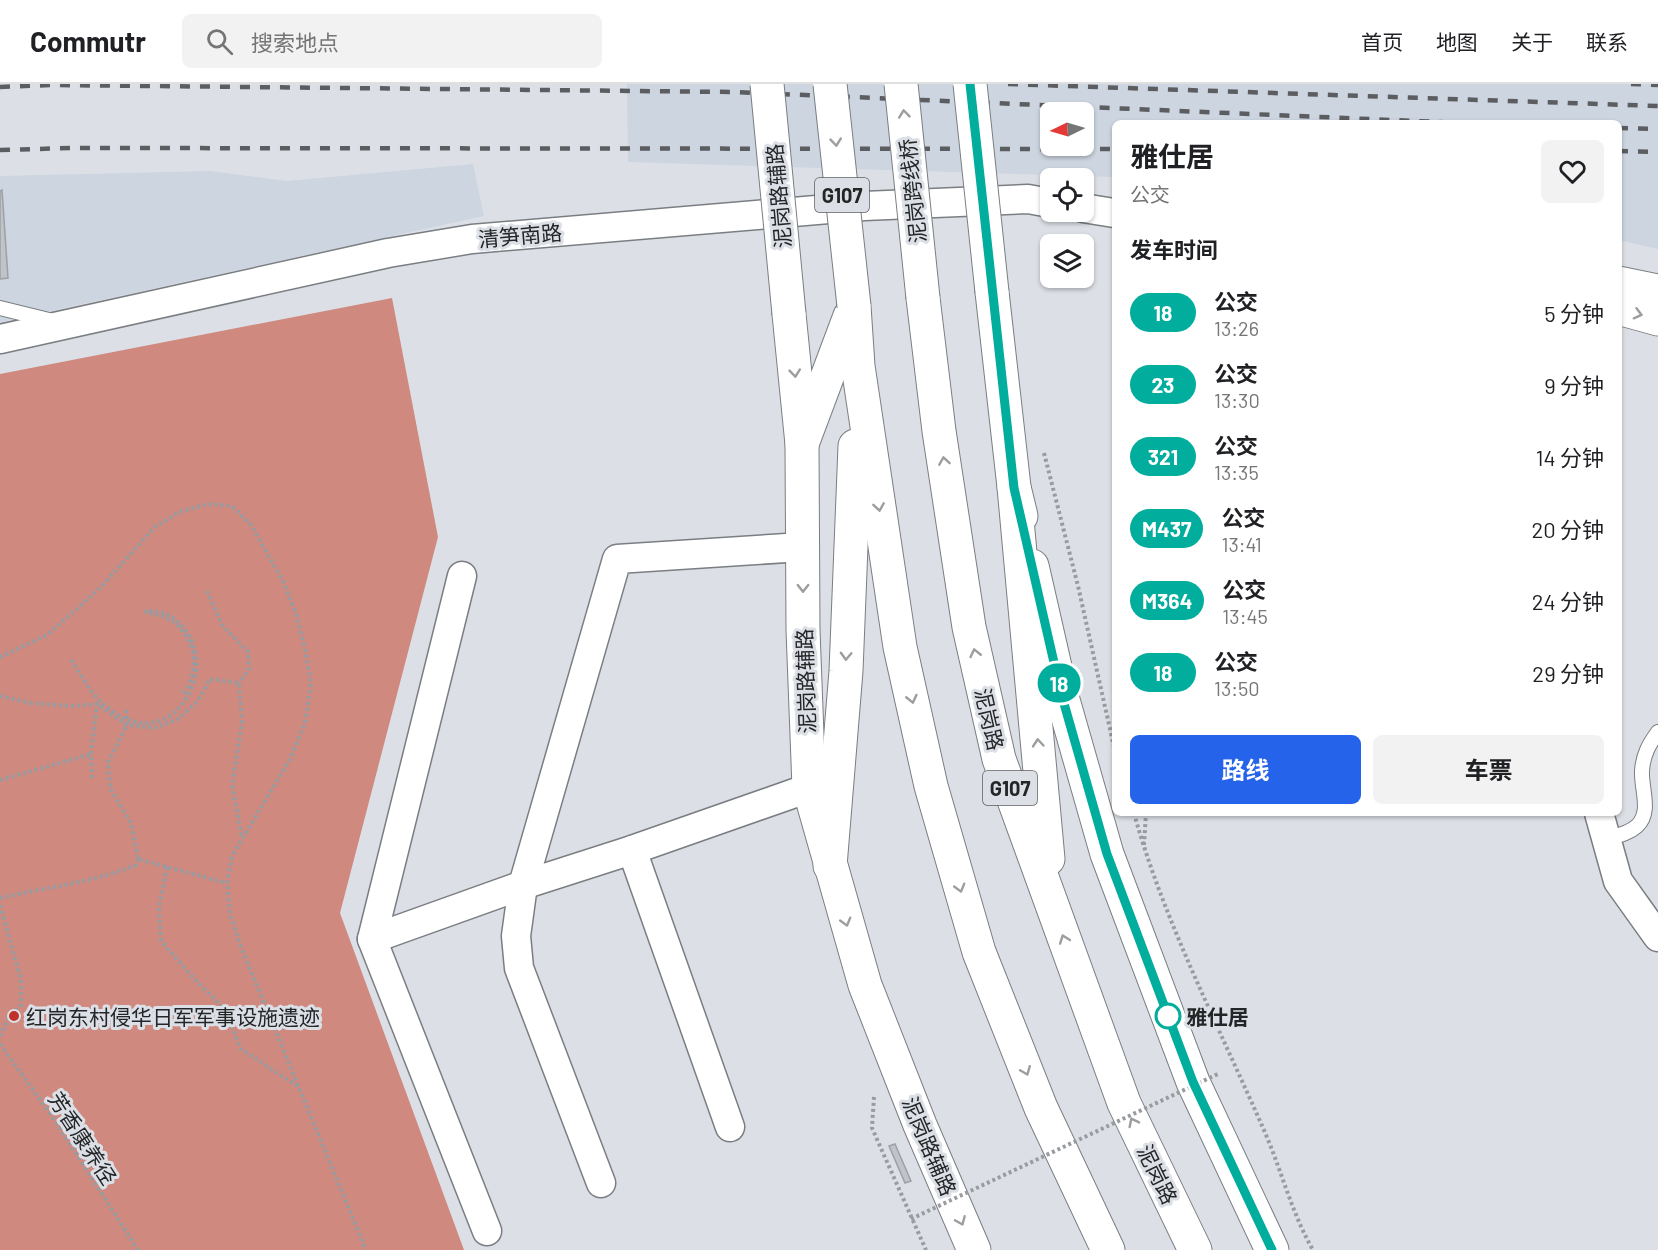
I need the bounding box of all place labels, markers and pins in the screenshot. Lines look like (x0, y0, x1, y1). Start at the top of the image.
marker: 雅仕居 (1155, 1003, 1181, 1029)
place label: 红岗东村侵华日军军事设施遗迹 (26, 1004, 320, 1029)
place label: 雅仕居 (1186, 1004, 1249, 1029)
marker: 红岗东村侵华日军军事设施遗迹 (7, 1009, 21, 1023)

